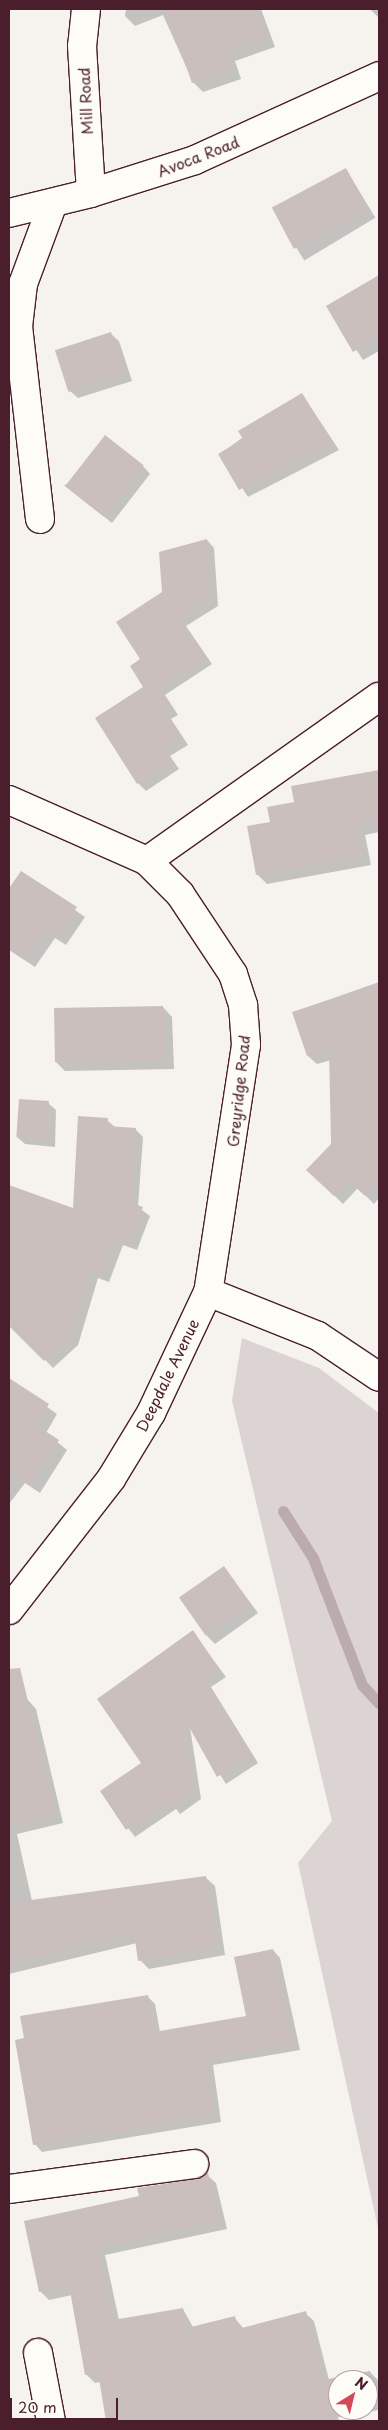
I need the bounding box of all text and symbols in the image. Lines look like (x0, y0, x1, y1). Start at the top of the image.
street label: Mill Road (74, 67, 96, 135)
street label: Avoca Road (155, 132, 241, 180)
street label: Greyridge Road (223, 1034, 253, 1148)
street label: Deepdale Avenue (132, 1316, 202, 1434)
north arrow (328, 2370, 378, 2420)
text: N (351, 2372, 372, 2395)
scale bar (12, 2388, 120, 2420)
text: 20 m (18, 2395, 57, 2418)

